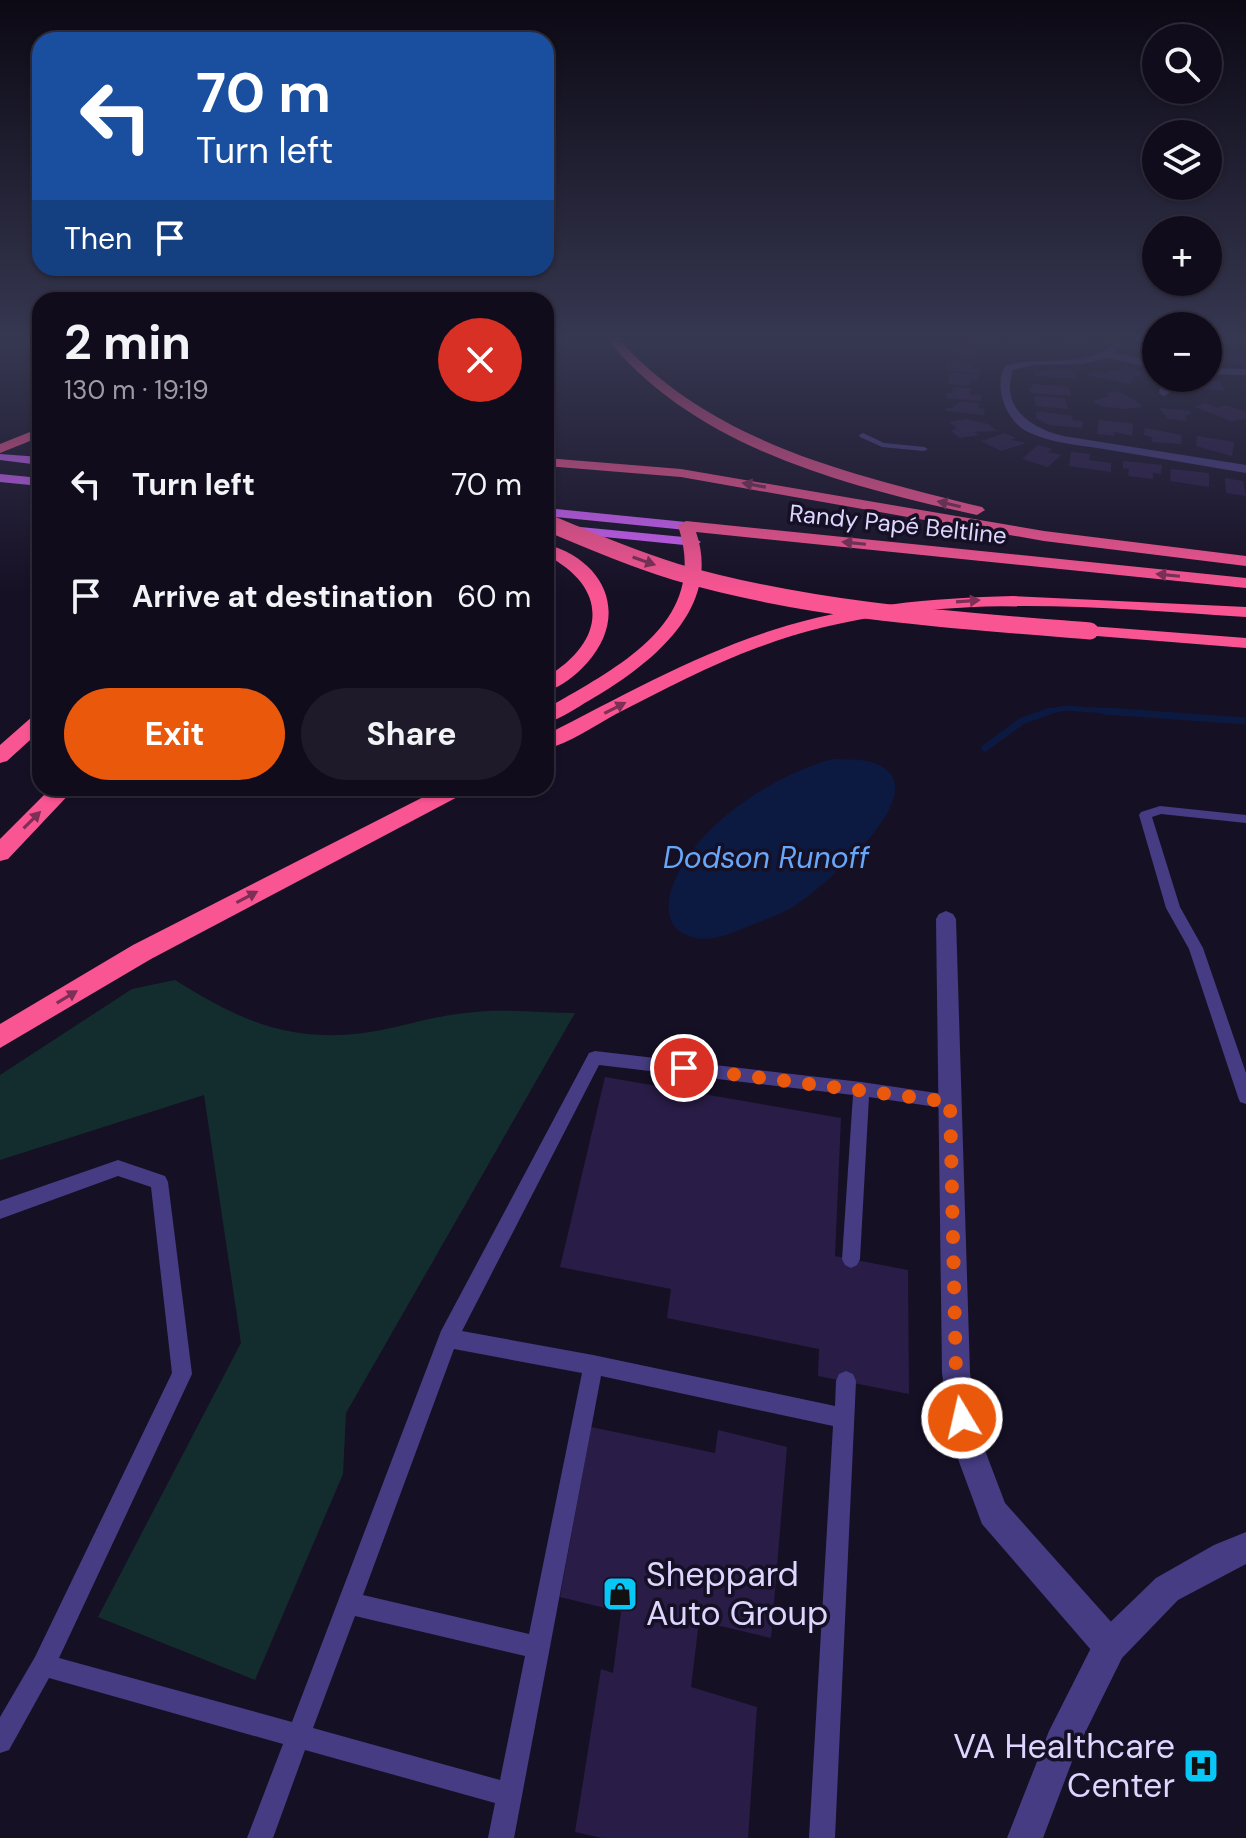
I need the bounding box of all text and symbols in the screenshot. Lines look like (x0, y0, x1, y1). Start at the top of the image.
map controls (1142, 24, 1222, 392)
button: search (1142, 24, 1222, 104)
text: 70 m (196, 56, 331, 129)
icon: left (64, 64, 168, 168)
button: layers (1142, 120, 1222, 200)
text: Turn left (196, 127, 333, 174)
icon: arrive (148, 216, 192, 260)
button: + (1142, 216, 1222, 296)
text: Then (64, 219, 132, 258)
text: 2 min (64, 311, 191, 374)
button: − (1142, 312, 1222, 392)
button: close (438, 318, 522, 402)
text: 130 m · 19:19 (64, 373, 208, 407)
icon: left (64, 462, 108, 506)
text: Turn left (132, 465, 255, 504)
text: 70 m (451, 465, 522, 504)
one-way arrow (741, 479, 766, 491)
street label: Randy Papé Beltline (788, 497, 1008, 551)
one-way arrow (936, 497, 961, 510)
one-way arrow (841, 537, 866, 550)
one-way arrow (633, 556, 657, 568)
one-way arrow (1155, 568, 1180, 581)
icon: arrive (64, 574, 108, 618)
text: Arrive at destination (132, 577, 433, 616)
text: 60 m (457, 577, 531, 616)
one-way arrow (956, 594, 981, 607)
button: Exit (64, 688, 285, 780)
button: Share (301, 688, 522, 780)
one-way arrow (604, 701, 627, 714)
one-way arrow (22, 811, 41, 830)
water label: Dodson Runoff (663, 838, 871, 877)
one-way arrow (236, 890, 259, 903)
one-way arrow (56, 990, 78, 1004)
pin (650, 1034, 718, 1102)
icon: arrive (662, 1046, 706, 1090)
position arrow (920, 1376, 1004, 1460)
place label: Sheppard Auto Group (646, 1552, 828, 1636)
shop icon: Sheppard Auto Group (601, 1575, 639, 1613)
place label: VA Healthcare Center (953, 1724, 1175, 1808)
hospital icon: VA Healthcare Center (1182, 1747, 1220, 1785)

